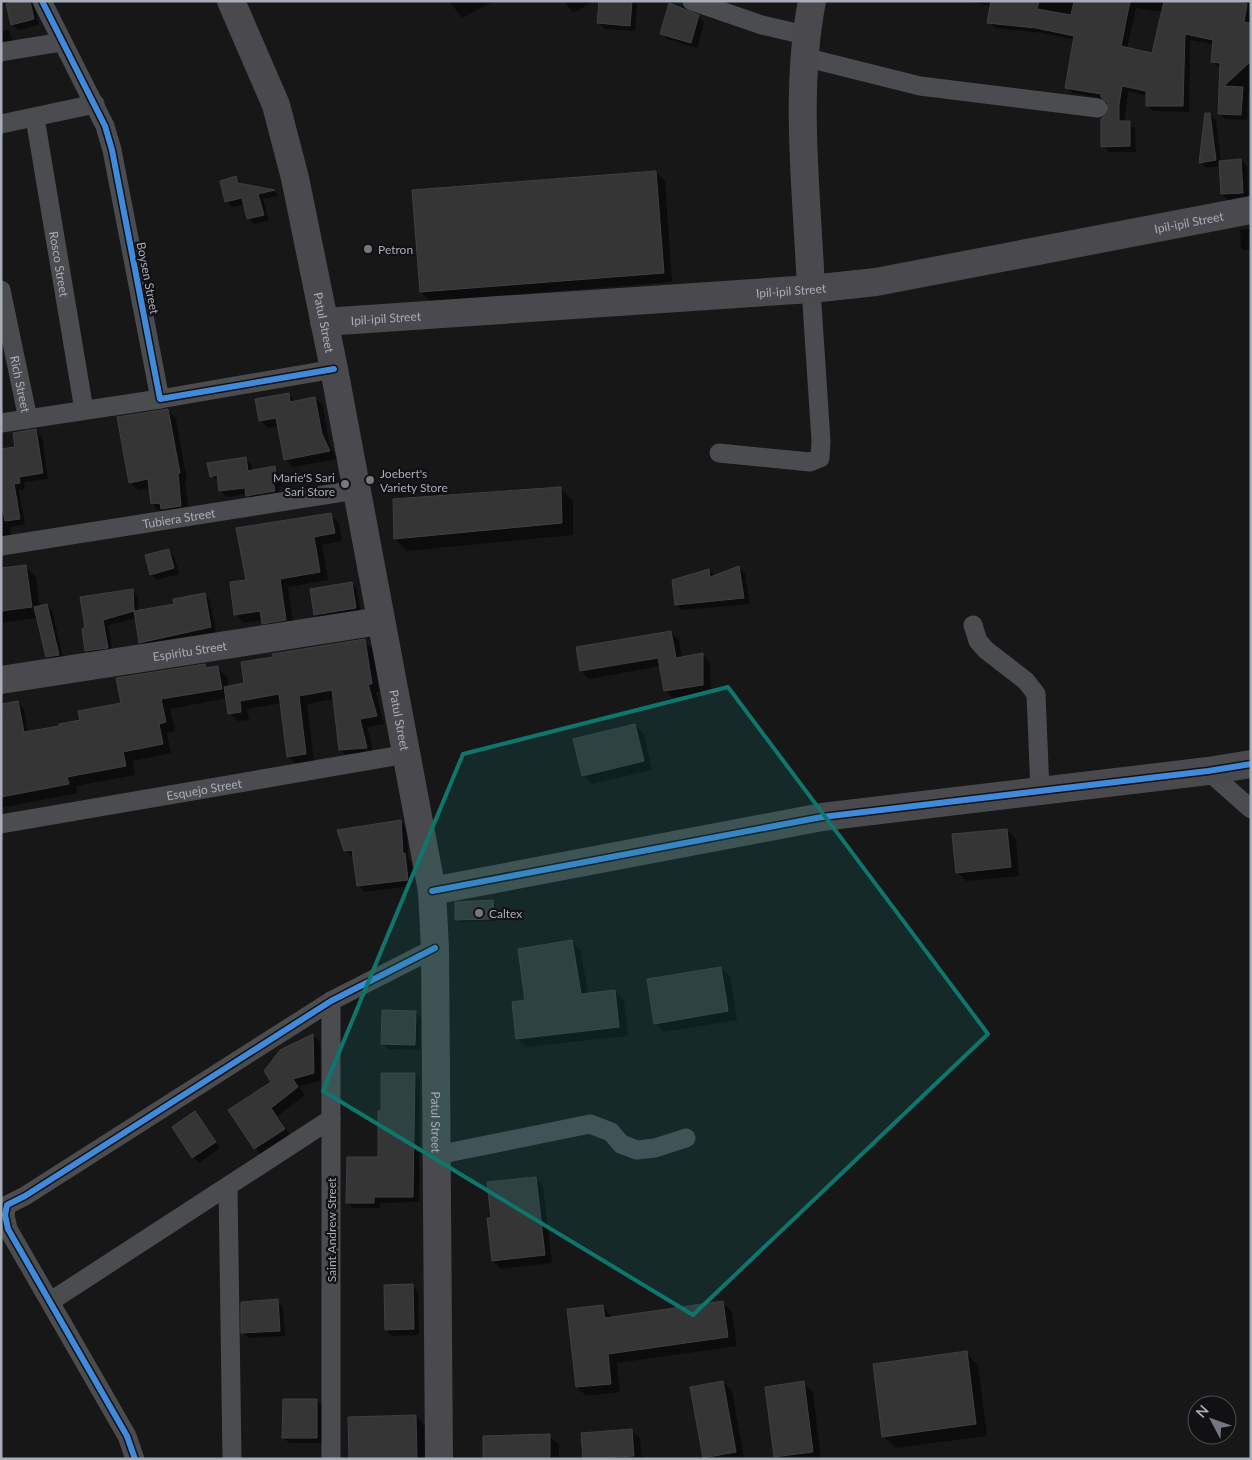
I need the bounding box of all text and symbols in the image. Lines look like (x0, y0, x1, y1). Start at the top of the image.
street label: Ipil-ipil Street (1153, 208, 1225, 236)
street label: Rosco Street (47, 230, 72, 299)
street label: Boysen Street (134, 241, 162, 316)
place label: Petron (378, 242, 413, 257)
marker: Petron (362, 243, 374, 255)
street label: Ipil-ipil Street (755, 280, 827, 300)
street label: Patul Street (311, 291, 338, 355)
street label: Ipil-ipil Street (350, 308, 422, 328)
street label: Rich Street (7, 354, 34, 414)
place label: Joebert's Variety Store (380, 466, 448, 495)
place label: Marie'S Sari Sari Store (273, 470, 335, 499)
marker: Joebert's Variety Store (364, 474, 376, 486)
marker: Marie'S Sari Sari Store (339, 478, 351, 490)
street label: Tubiera Street (141, 505, 217, 531)
street label: Espiritu Street (152, 637, 228, 664)
street label: Patul Street (387, 689, 413, 752)
street label: Esquejo Street (165, 775, 244, 803)
place label: Caltex (489, 906, 522, 921)
marker: Caltex (473, 907, 485, 919)
street label: Patul Street (429, 1091, 444, 1154)
street label: Saint Andrew Street (324, 1177, 339, 1282)
north arrow (1187, 1395, 1237, 1445)
text: N (1192, 1401, 1212, 1421)

